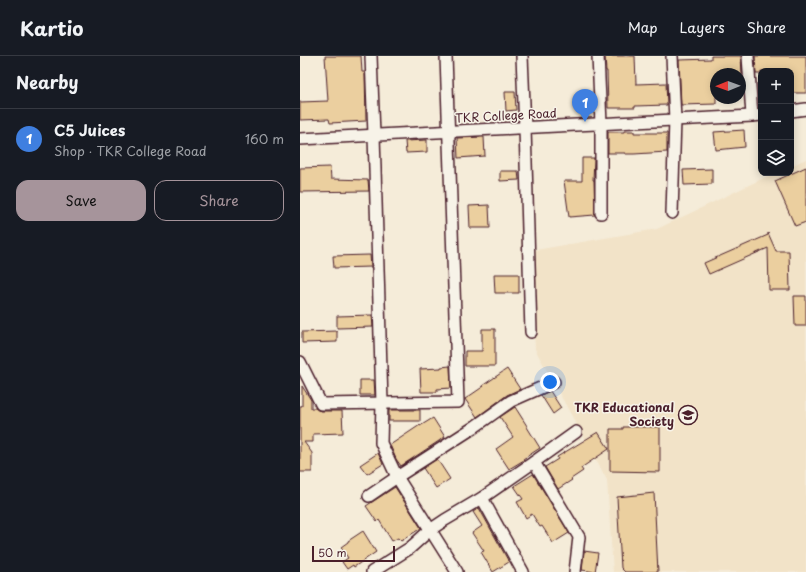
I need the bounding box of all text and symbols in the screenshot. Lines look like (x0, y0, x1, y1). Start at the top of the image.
text: Kartio (20, 14, 83, 42)
text: Map (628, 17, 658, 38)
text: Layers (680, 17, 725, 38)
text: Share (747, 17, 786, 38)
north arrow (710, 68, 746, 104)
map controls (758, 68, 794, 176)
button: + (758, 68, 794, 104)
text: Nearby (16, 69, 78, 95)
pin: 1 (572, 89, 598, 122)
street label: TKR College Road (455, 103, 557, 127)
button: − (758, 104, 794, 140)
text: C5 Juices (54, 118, 125, 141)
text: 1 (26, 129, 32, 148)
text: 160 m (245, 129, 284, 148)
button: layers (758, 140, 794, 176)
text: Shop · TKR College Road (54, 141, 207, 160)
button: Save (16, 180, 146, 221)
button: Share (154, 180, 284, 221)
your location (540, 372, 560, 392)
place label: TKR Educational Society (574, 398, 674, 430)
school or university icon: TKR Educational Society (677, 404, 699, 426)
scale bar (312, 544, 395, 563)
text: 50 m (318, 544, 347, 561)

